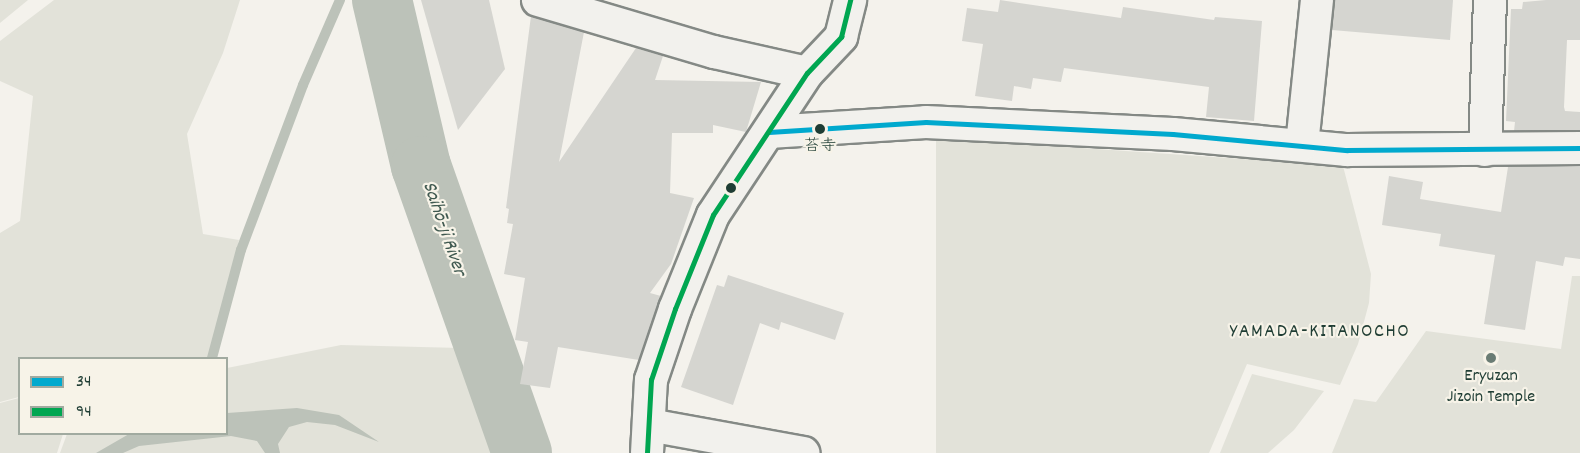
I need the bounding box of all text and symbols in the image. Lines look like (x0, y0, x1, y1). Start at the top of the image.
marker: 苔寺 (814, 123, 826, 135)
place label: 苔寺 (804, 137, 836, 157)
water label: Saihō-ji River (416, 179, 470, 279)
unlabelled marker (725, 182, 737, 194)
district label: YAMADA-KITANOCHO (1230, 320, 1410, 344)
marker: Eryuzan Jizoin Temple (1484, 351, 1498, 365)
legend (18, 357, 228, 435)
place label: Eryuzan Jizoin Temple (1447, 367, 1535, 410)
text: 34 (76, 370, 91, 395)
text: 94 (76, 400, 92, 425)

